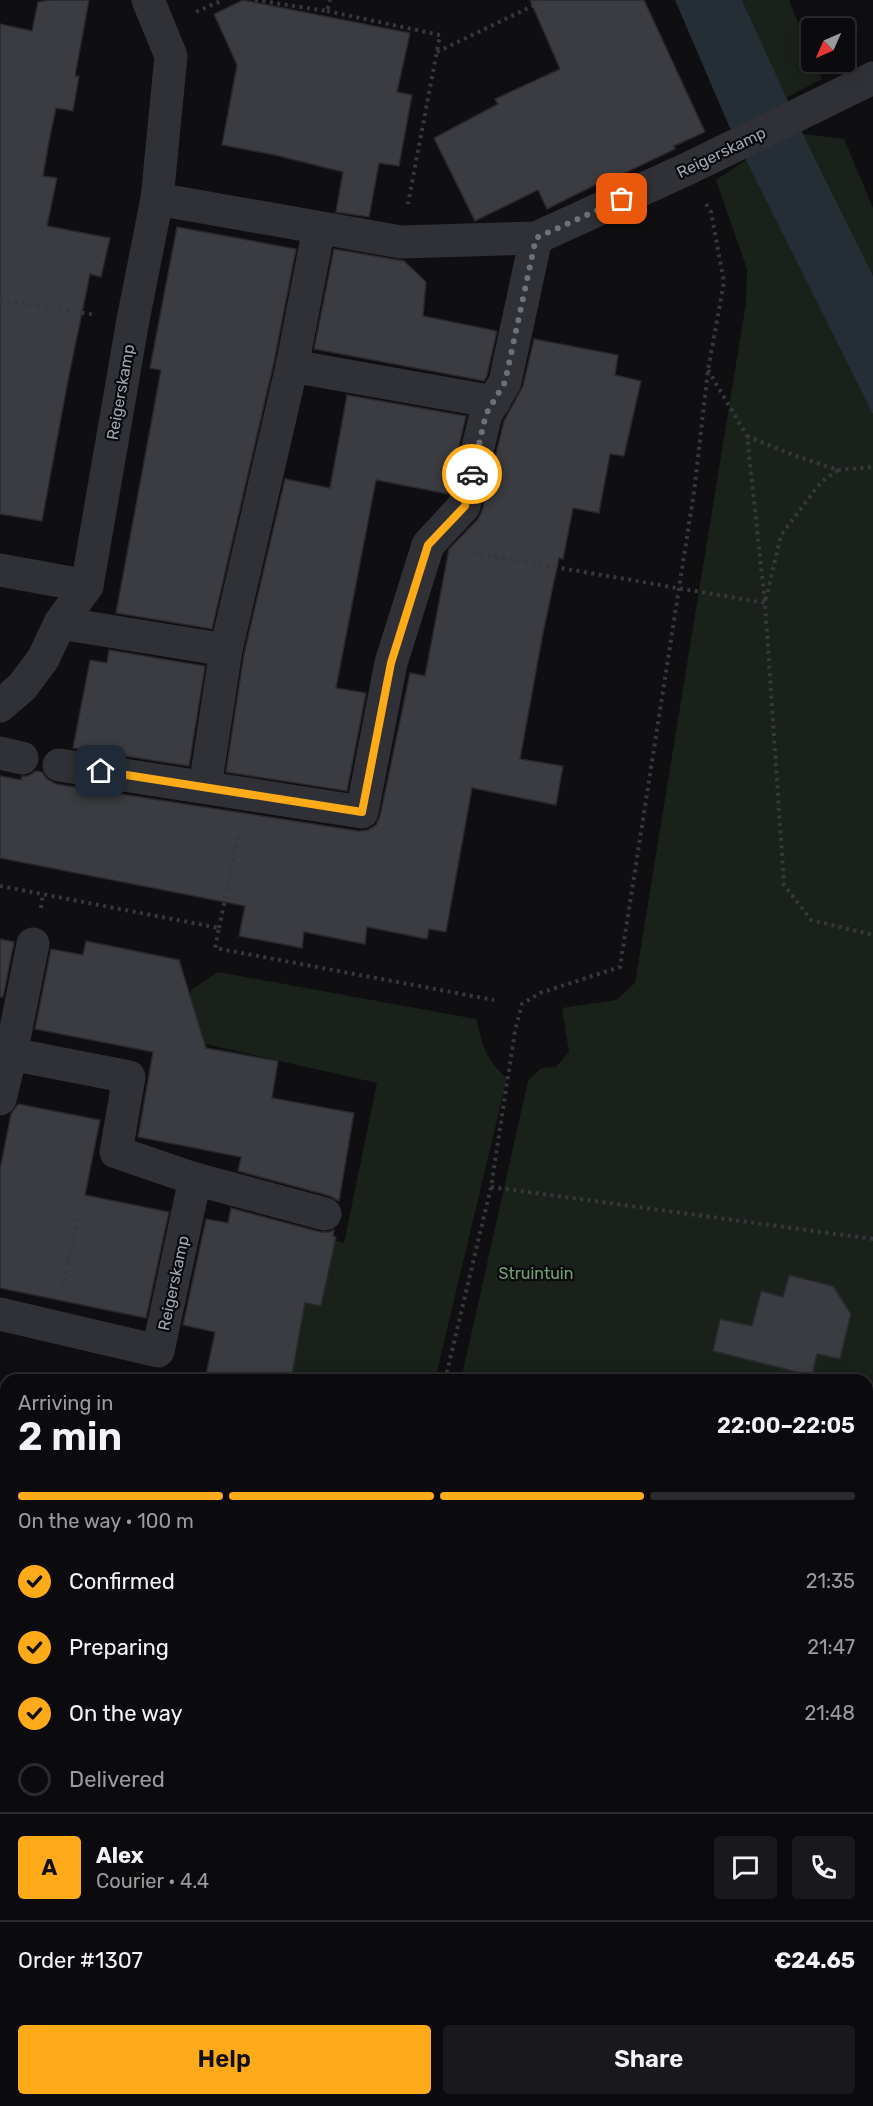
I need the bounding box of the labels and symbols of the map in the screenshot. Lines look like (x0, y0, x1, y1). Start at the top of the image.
north arrow (801, 18, 855, 72)
street label: Reigerskamp (674, 123, 769, 182)
pin (596, 173, 647, 224)
street label: Reigerskamp (103, 343, 138, 441)
courier (442, 444, 502, 504)
pin (75, 745, 126, 796)
street label: Reigerskamp (154, 1234, 193, 1332)
park label: Struintuin (499, 1264, 573, 1283)

